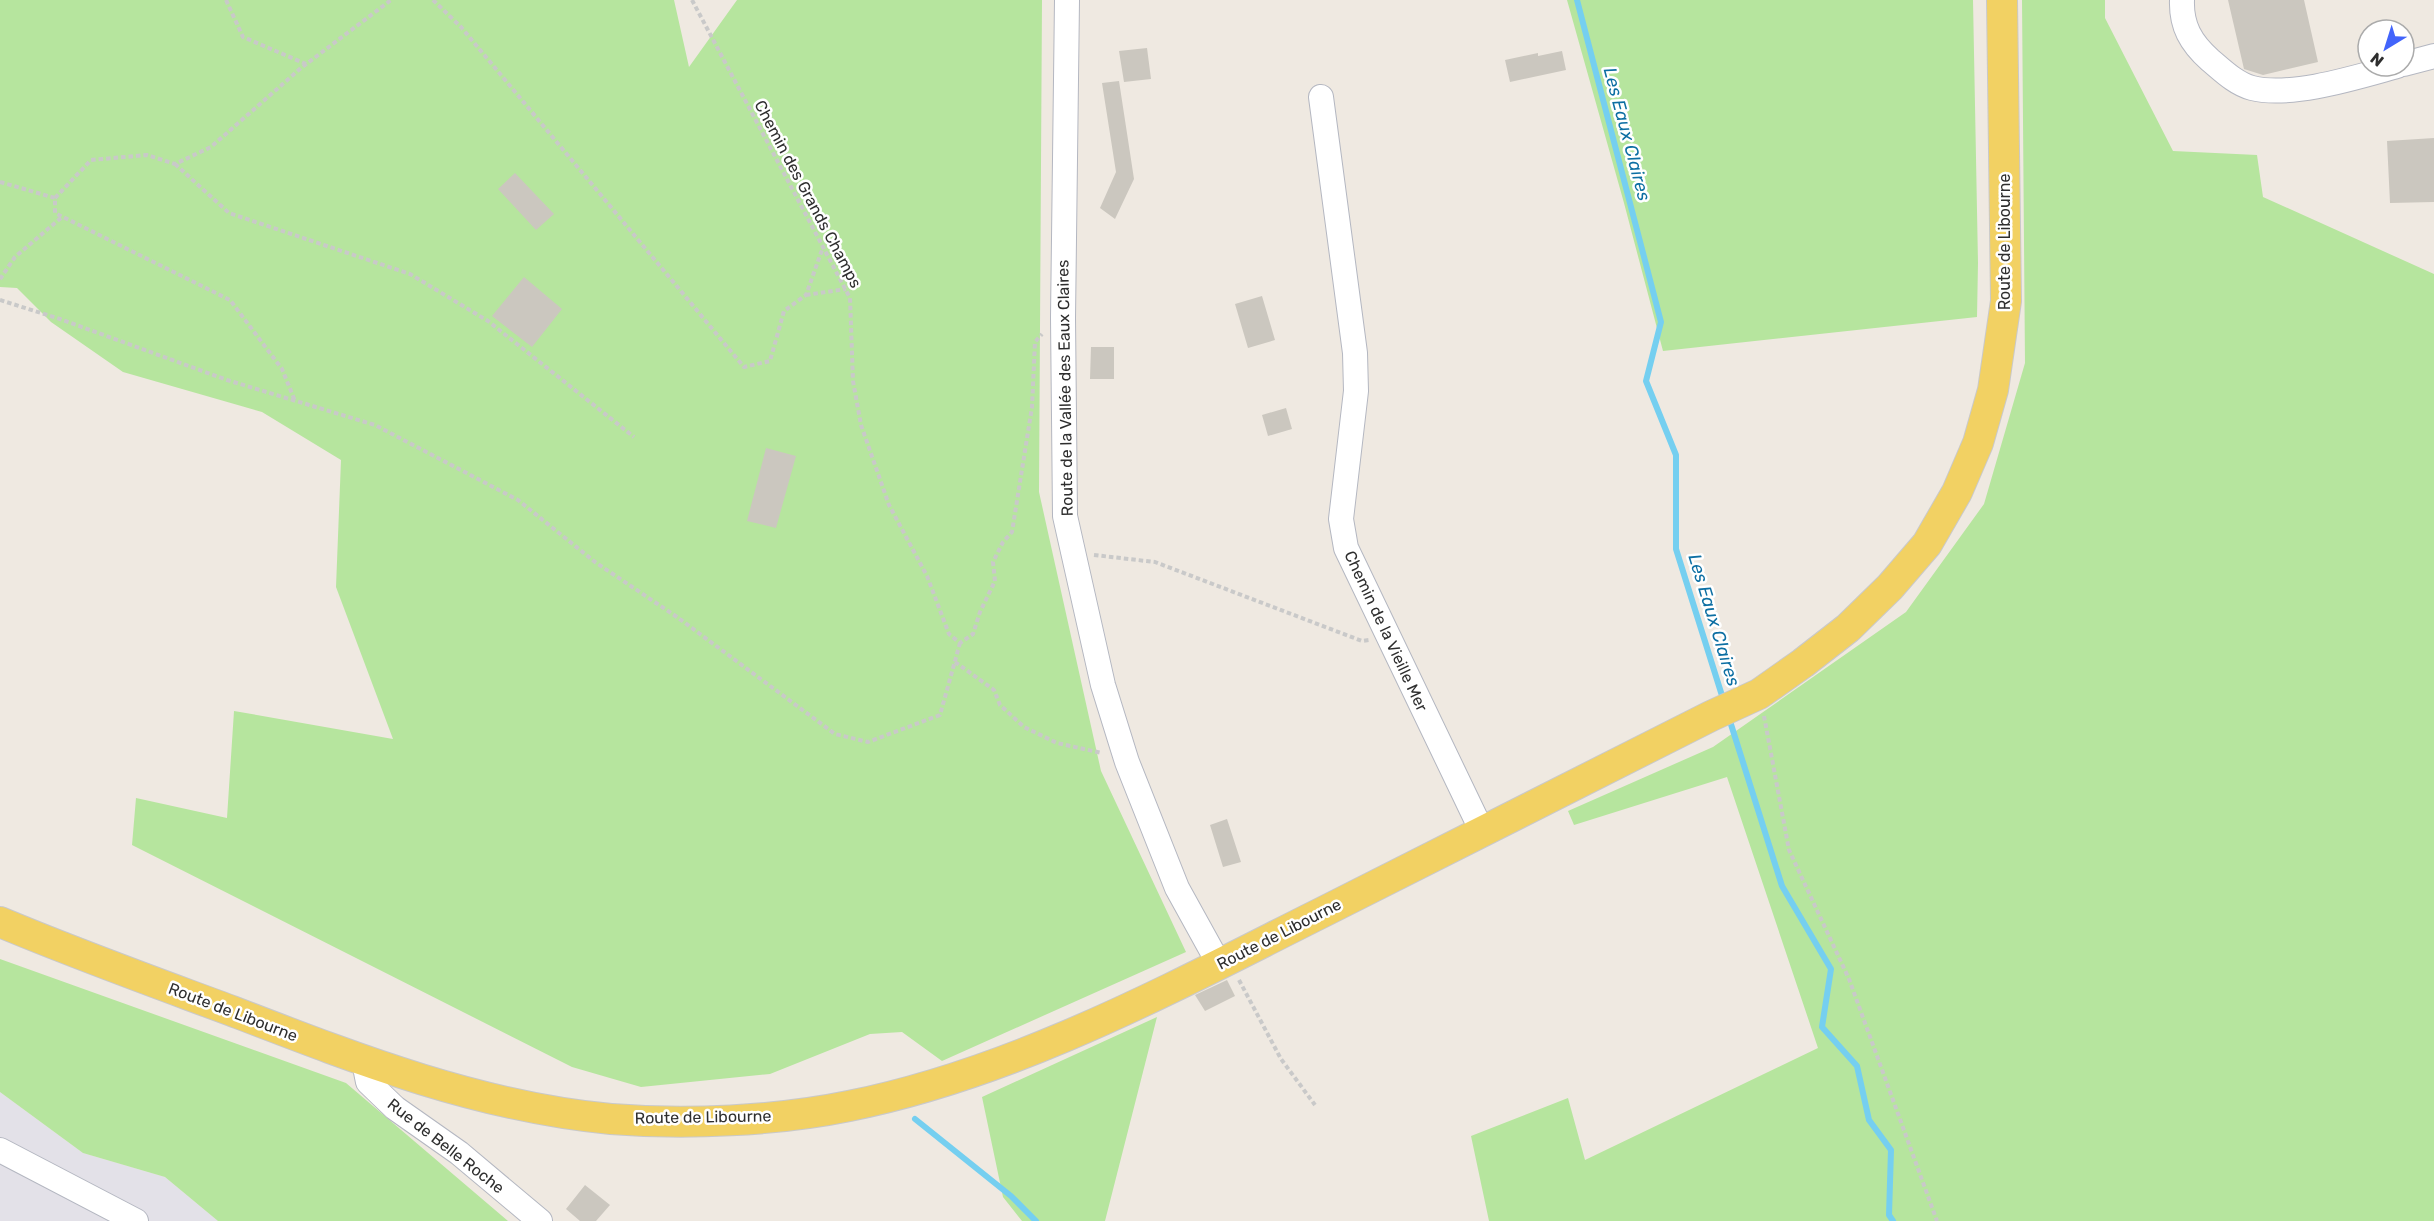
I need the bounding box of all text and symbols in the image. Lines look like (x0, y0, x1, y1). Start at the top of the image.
north arrow (2356, 18, 2416, 78)
text: N (2367, 48, 2387, 70)
water label: Les Eaux Claires (1599, 65, 1655, 203)
street label: Chemin des Grands Champs (750, 97, 866, 291)
street label: Route de Libourne (1995, 174, 2014, 310)
street label: Route de la Vallée des Eaux Claires (1053, 260, 1077, 516)
street label: Chemin de la Vieille Mer (1340, 548, 1432, 714)
water label: Les Eaux Claires (1683, 551, 1745, 689)
street label: Route de Libourne (1214, 894, 1344, 973)
street label: Route de Libourne (166, 979, 300, 1045)
street label: Rue de Belle Roche (384, 1095, 508, 1197)
street label: Route de Libourne (635, 1106, 772, 1128)

